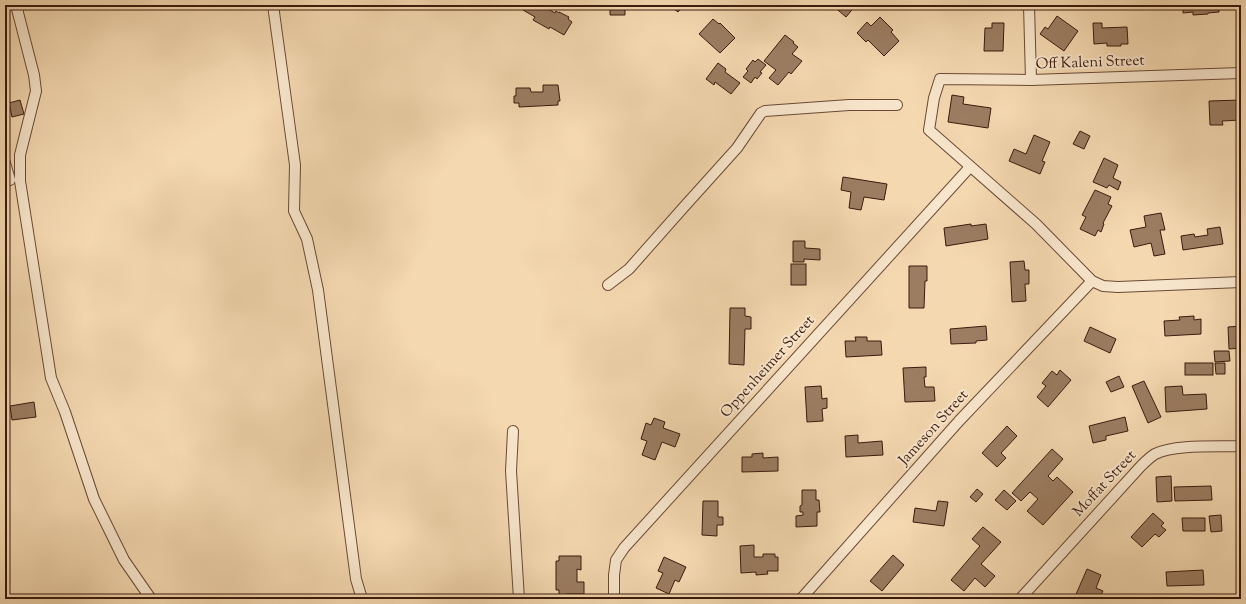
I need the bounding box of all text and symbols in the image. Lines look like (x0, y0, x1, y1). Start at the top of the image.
street label: Off Kaleni Street (1035, 51, 1145, 75)
street label: Oppenheimer Street (716, 311, 820, 423)
street label: Jameson Street (894, 386, 974, 471)
street label: Moffat Street (1068, 446, 1142, 522)

